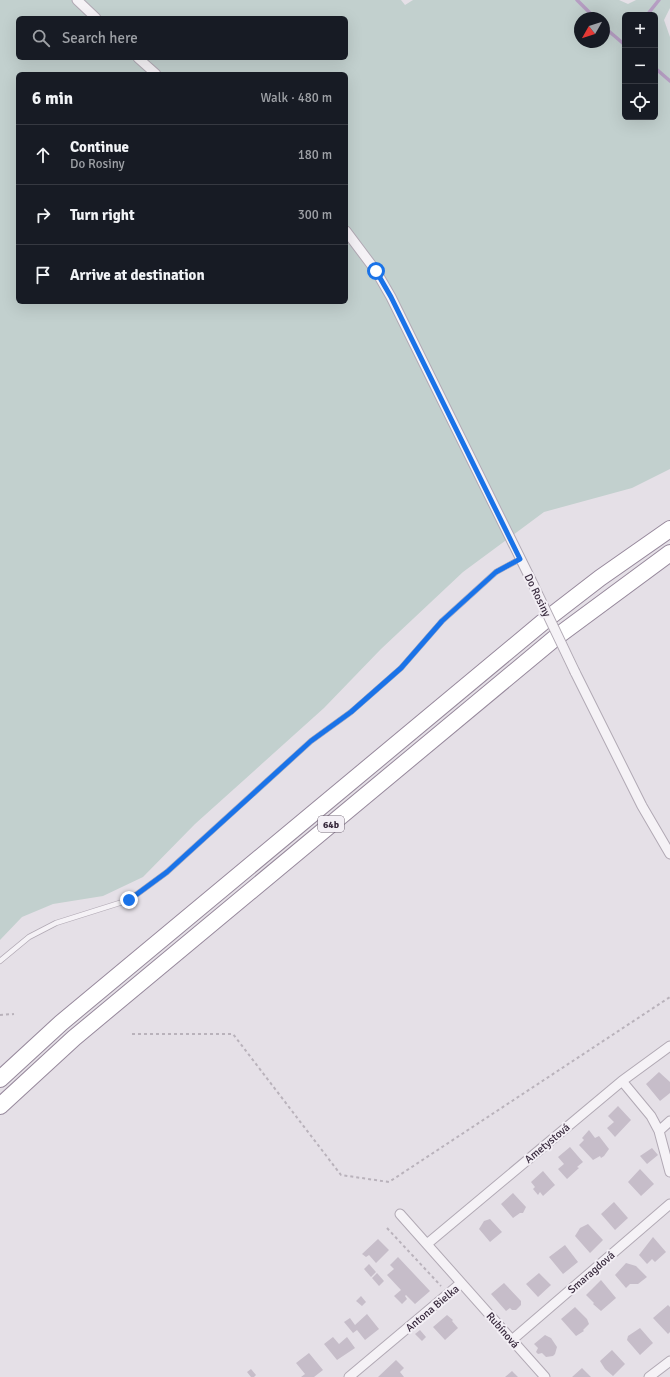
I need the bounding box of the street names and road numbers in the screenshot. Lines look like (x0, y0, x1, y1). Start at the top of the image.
street label: Do Rosiny (522, 572, 554, 620)
road number: 64b (318, 816, 344, 832)
street label: Ametystová (522, 1121, 573, 1166)
street label: Smaragdová (565, 1248, 618, 1296)
street label: Antona Bielka (403, 1282, 462, 1334)
street label: Rubínová (483, 1310, 522, 1351)

